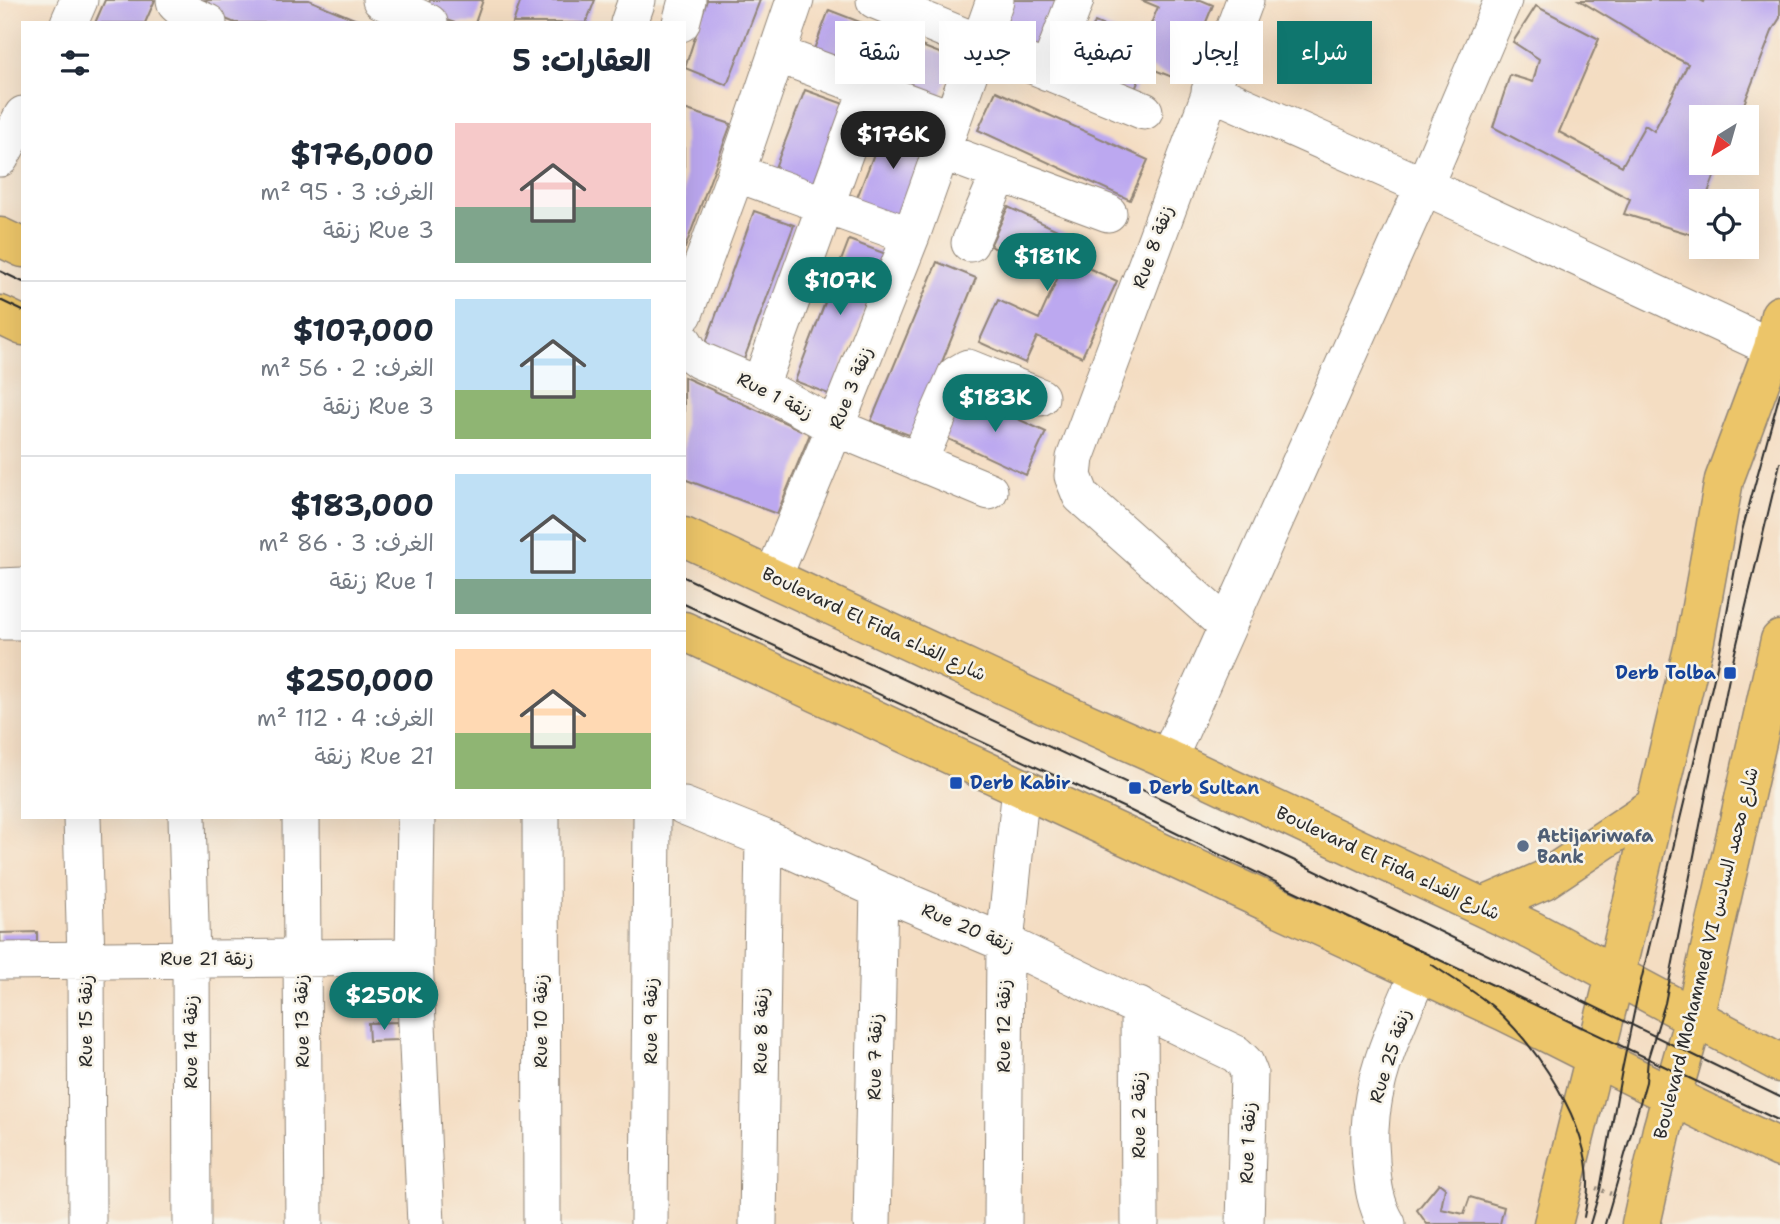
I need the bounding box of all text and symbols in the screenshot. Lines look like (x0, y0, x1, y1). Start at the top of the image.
chip: شقة (835, 21, 925, 84)
chip: جديد (939, 21, 1036, 84)
chip: تصفية (1050, 21, 1156, 84)
chip: إيجار (1170, 21, 1263, 84)
chip: شراء (1277, 21, 1372, 84)
text: العقارات: 5 (512, 40, 651, 81)
icon: filters (56, 44, 94, 82)
north arrow (1689, 105, 1759, 175)
map controls (1689, 105, 1759, 259)
pin: $176K (844, 111, 942, 171)
text: $176K (857, 119, 929, 149)
text: $176,000 (290, 134, 434, 175)
icon: home (511, 151, 595, 235)
text: الغرف: 3 · 95 m² (260, 177, 434, 207)
button: locate (1689, 189, 1759, 259)
street label: Rue 8 زنقة (1127, 202, 1179, 292)
text: Rue 3 زنقة (323, 215, 434, 245)
pin: $181K (998, 233, 1096, 293)
text: $181K (1013, 241, 1081, 271)
pin: $107K (791, 258, 889, 317)
text: $107K (804, 265, 876, 295)
text: $107,000 (292, 310, 434, 351)
icon: home (511, 327, 595, 411)
street label: Rue 3 زنقة (824, 343, 878, 433)
text: الغرف: 2 · 56 m² (260, 353, 434, 383)
street label: Rue 1 زنقة (733, 367, 817, 425)
pin: $183K (946, 374, 1044, 434)
text: $183K (959, 382, 1031, 412)
text: Rue 3 زنقة (323, 391, 434, 421)
text: $183,000 (290, 485, 434, 526)
icon: home (511, 502, 595, 586)
text: الغرف: 3 · 86 m² (259, 528, 434, 558)
street label: Boulevard El Fida شارع الفداء (758, 562, 990, 686)
text: Rue 1 زنقة (330, 566, 434, 596)
text: $250,000 (285, 660, 434, 701)
place label: Derb Tolba (1615, 661, 1717, 685)
marker: Derb Tolba (1722, 665, 1738, 681)
icon: home (511, 677, 595, 761)
text: الغرف: 4 · 112 m² (257, 703, 434, 733)
text: Rue 21 زنقة (315, 741, 434, 771)
street label: Boulevard Mohammed VI شارع محمد السادس (1648, 765, 1764, 1141)
place label: Derb Kabir (970, 771, 1071, 795)
marker: Derb Kabir (948, 775, 964, 791)
place label: Derb Sultan (1149, 776, 1259, 800)
marker: Derb Sultan (1127, 780, 1143, 796)
street label: Boulevard El Fida شارع الفداء (1272, 801, 1504, 925)
place label: Attijariwafa Bank (1537, 824, 1654, 869)
marker: Attijariwafa Bank (1515, 838, 1531, 854)
street label: Rue 20 زنقة (918, 898, 1018, 958)
street label: Rue 21 زنقة (160, 947, 254, 971)
pin: $250K (335, 972, 433, 1032)
street label: Rue 13 زنقة (289, 974, 315, 1068)
street label: Rue 10 زنقة (529, 974, 553, 1068)
street label: Rue 15 زنقة (74, 975, 98, 1067)
street label: Rue 9 زنقة (639, 978, 663, 1064)
street label: Rue 12 زنقة (992, 979, 1016, 1073)
text: $250K (345, 980, 423, 1010)
street label: Rue 8 زنقة (748, 987, 774, 1075)
street label: Rue 14 زنقة (179, 995, 203, 1089)
street label: Rue 25 زنقة (1364, 1006, 1416, 1106)
street label: Rue 7 زنقة (862, 1013, 888, 1101)
street label: Rue 2 زنقة (1127, 1072, 1151, 1158)
street label: Rue 1 زنقة (1235, 1102, 1261, 1184)

